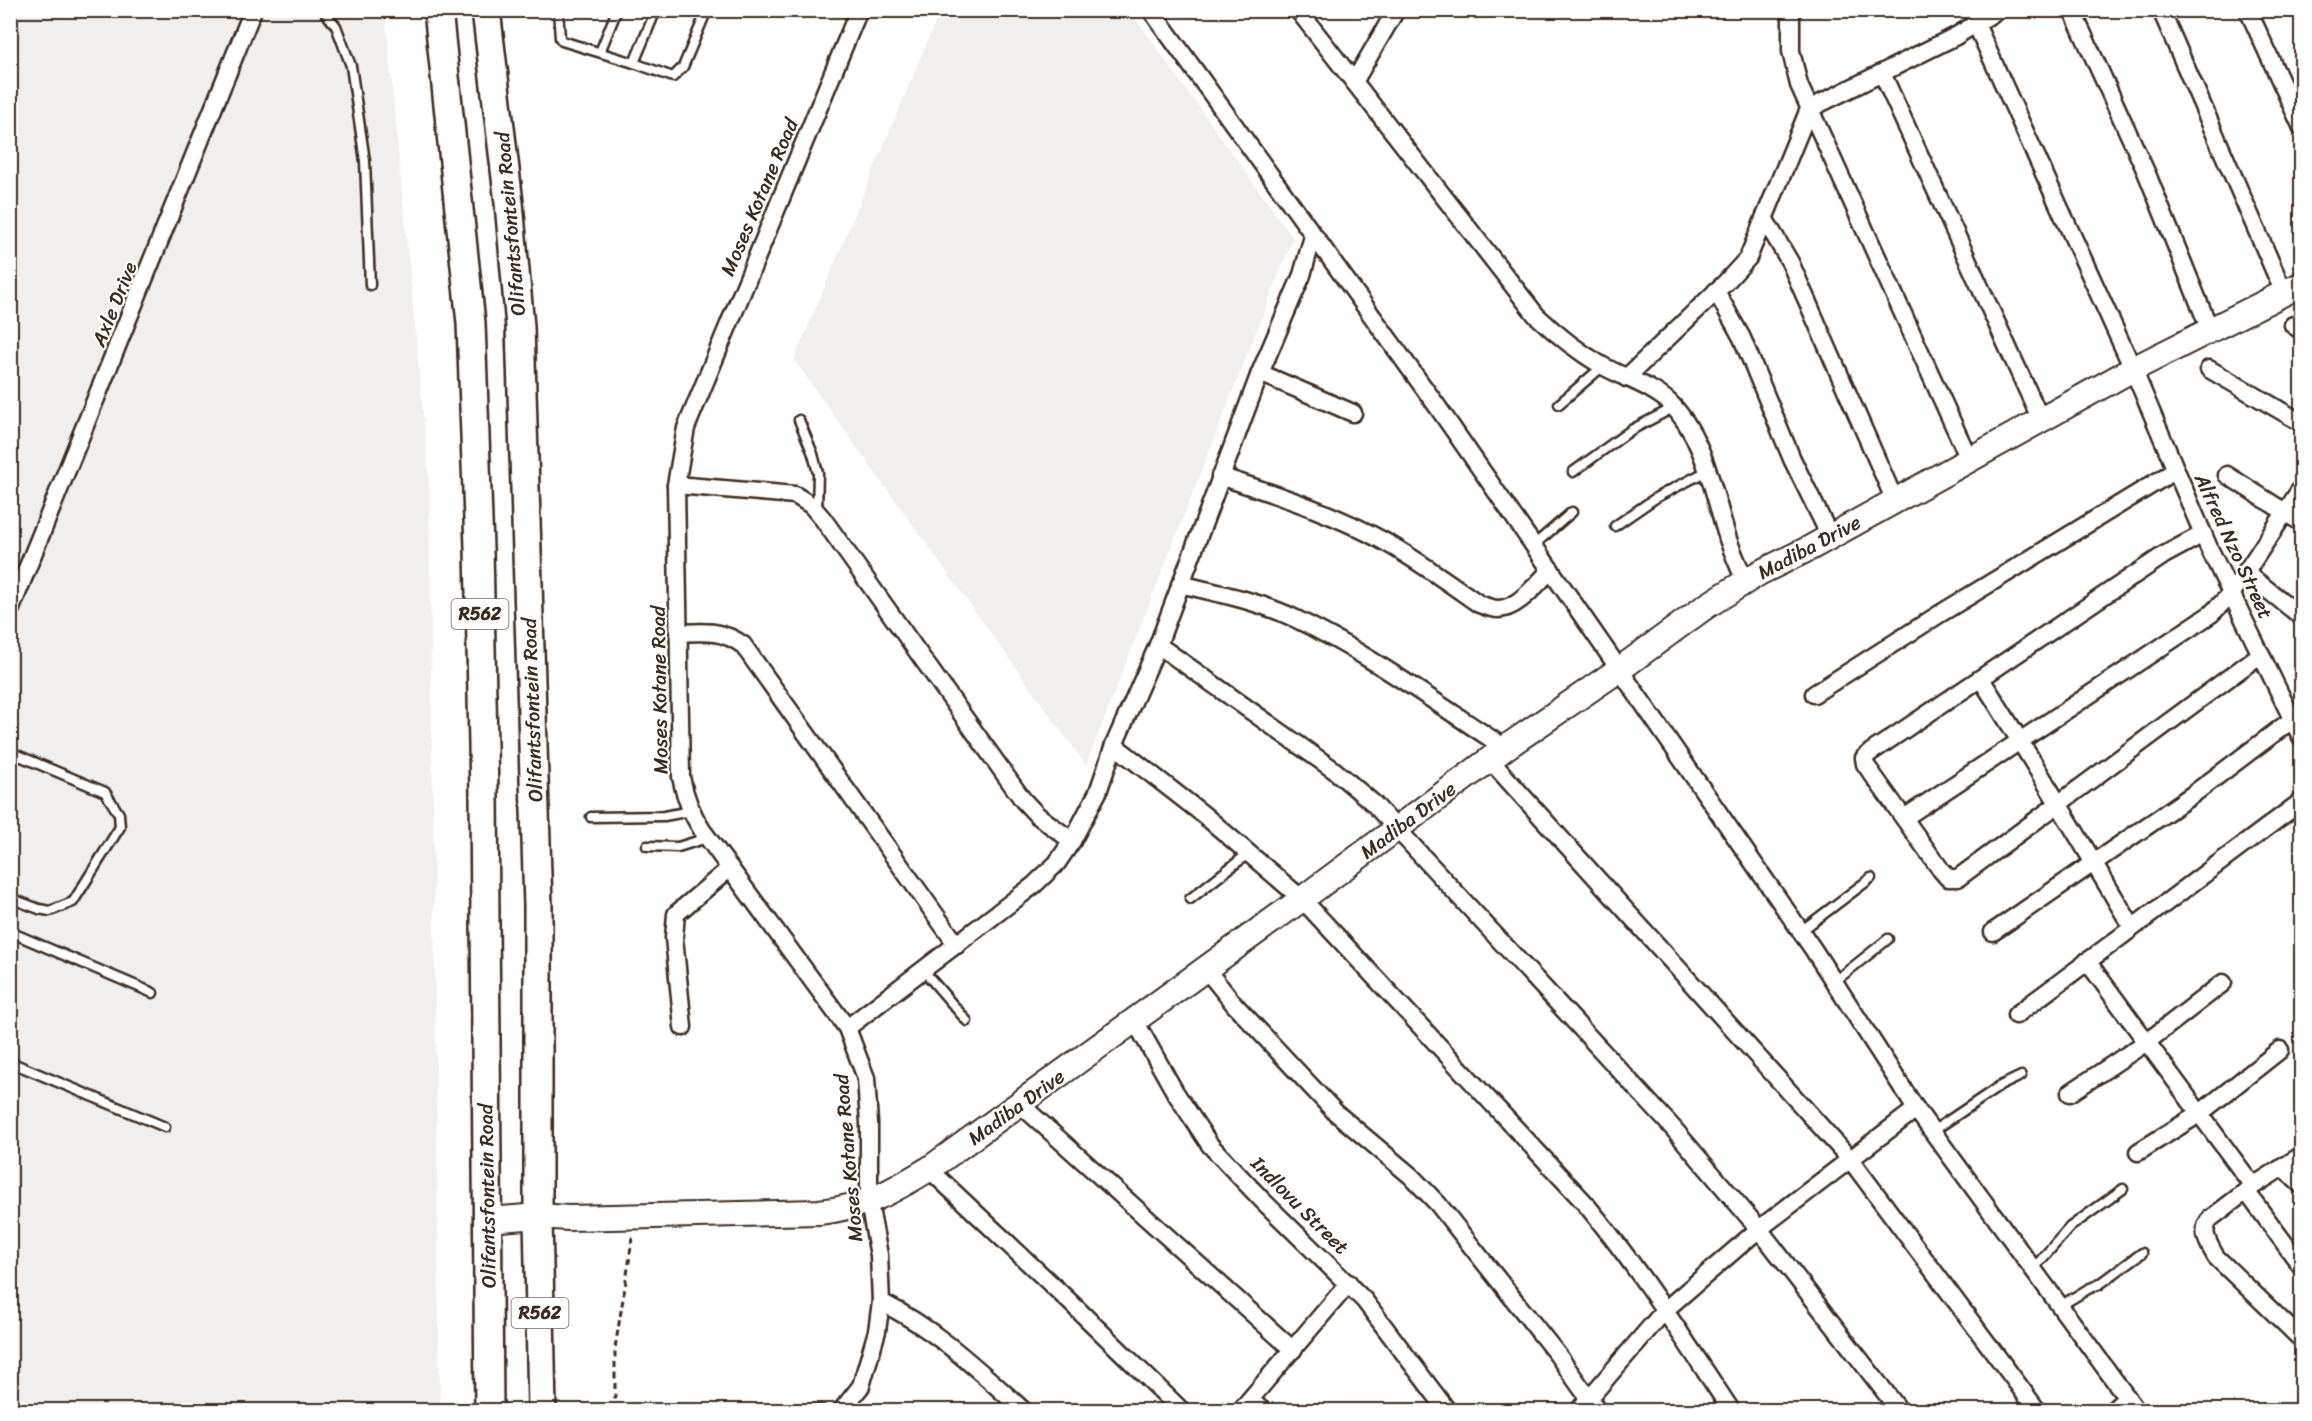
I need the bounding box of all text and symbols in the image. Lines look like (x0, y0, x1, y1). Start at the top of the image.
street label: Moses Kotane Road (710, 112, 809, 281)
street label: Olifantsfontein Road (485, 129, 536, 317)
street label: Axle Drive (81, 256, 148, 353)
street label: Alfred Nzo Street (2184, 466, 2283, 625)
street label: Madiba Drive (1751, 505, 1868, 590)
road number: R562 (452, 599, 508, 629)
street label: Moses Kotane Road (641, 604, 678, 774)
street label: Olifantsfontein Road (512, 616, 553, 803)
street label: Madiba Drive (1352, 772, 1464, 869)
street label: Madiba Drive (960, 1060, 1073, 1155)
street label: Moses Kotane Road (824, 1071, 873, 1243)
street label: Olifantsfontein Road (468, 1102, 507, 1288)
street label: Indlovu Street (1241, 1147, 1358, 1263)
road number: R562 (512, 1298, 568, 1328)

